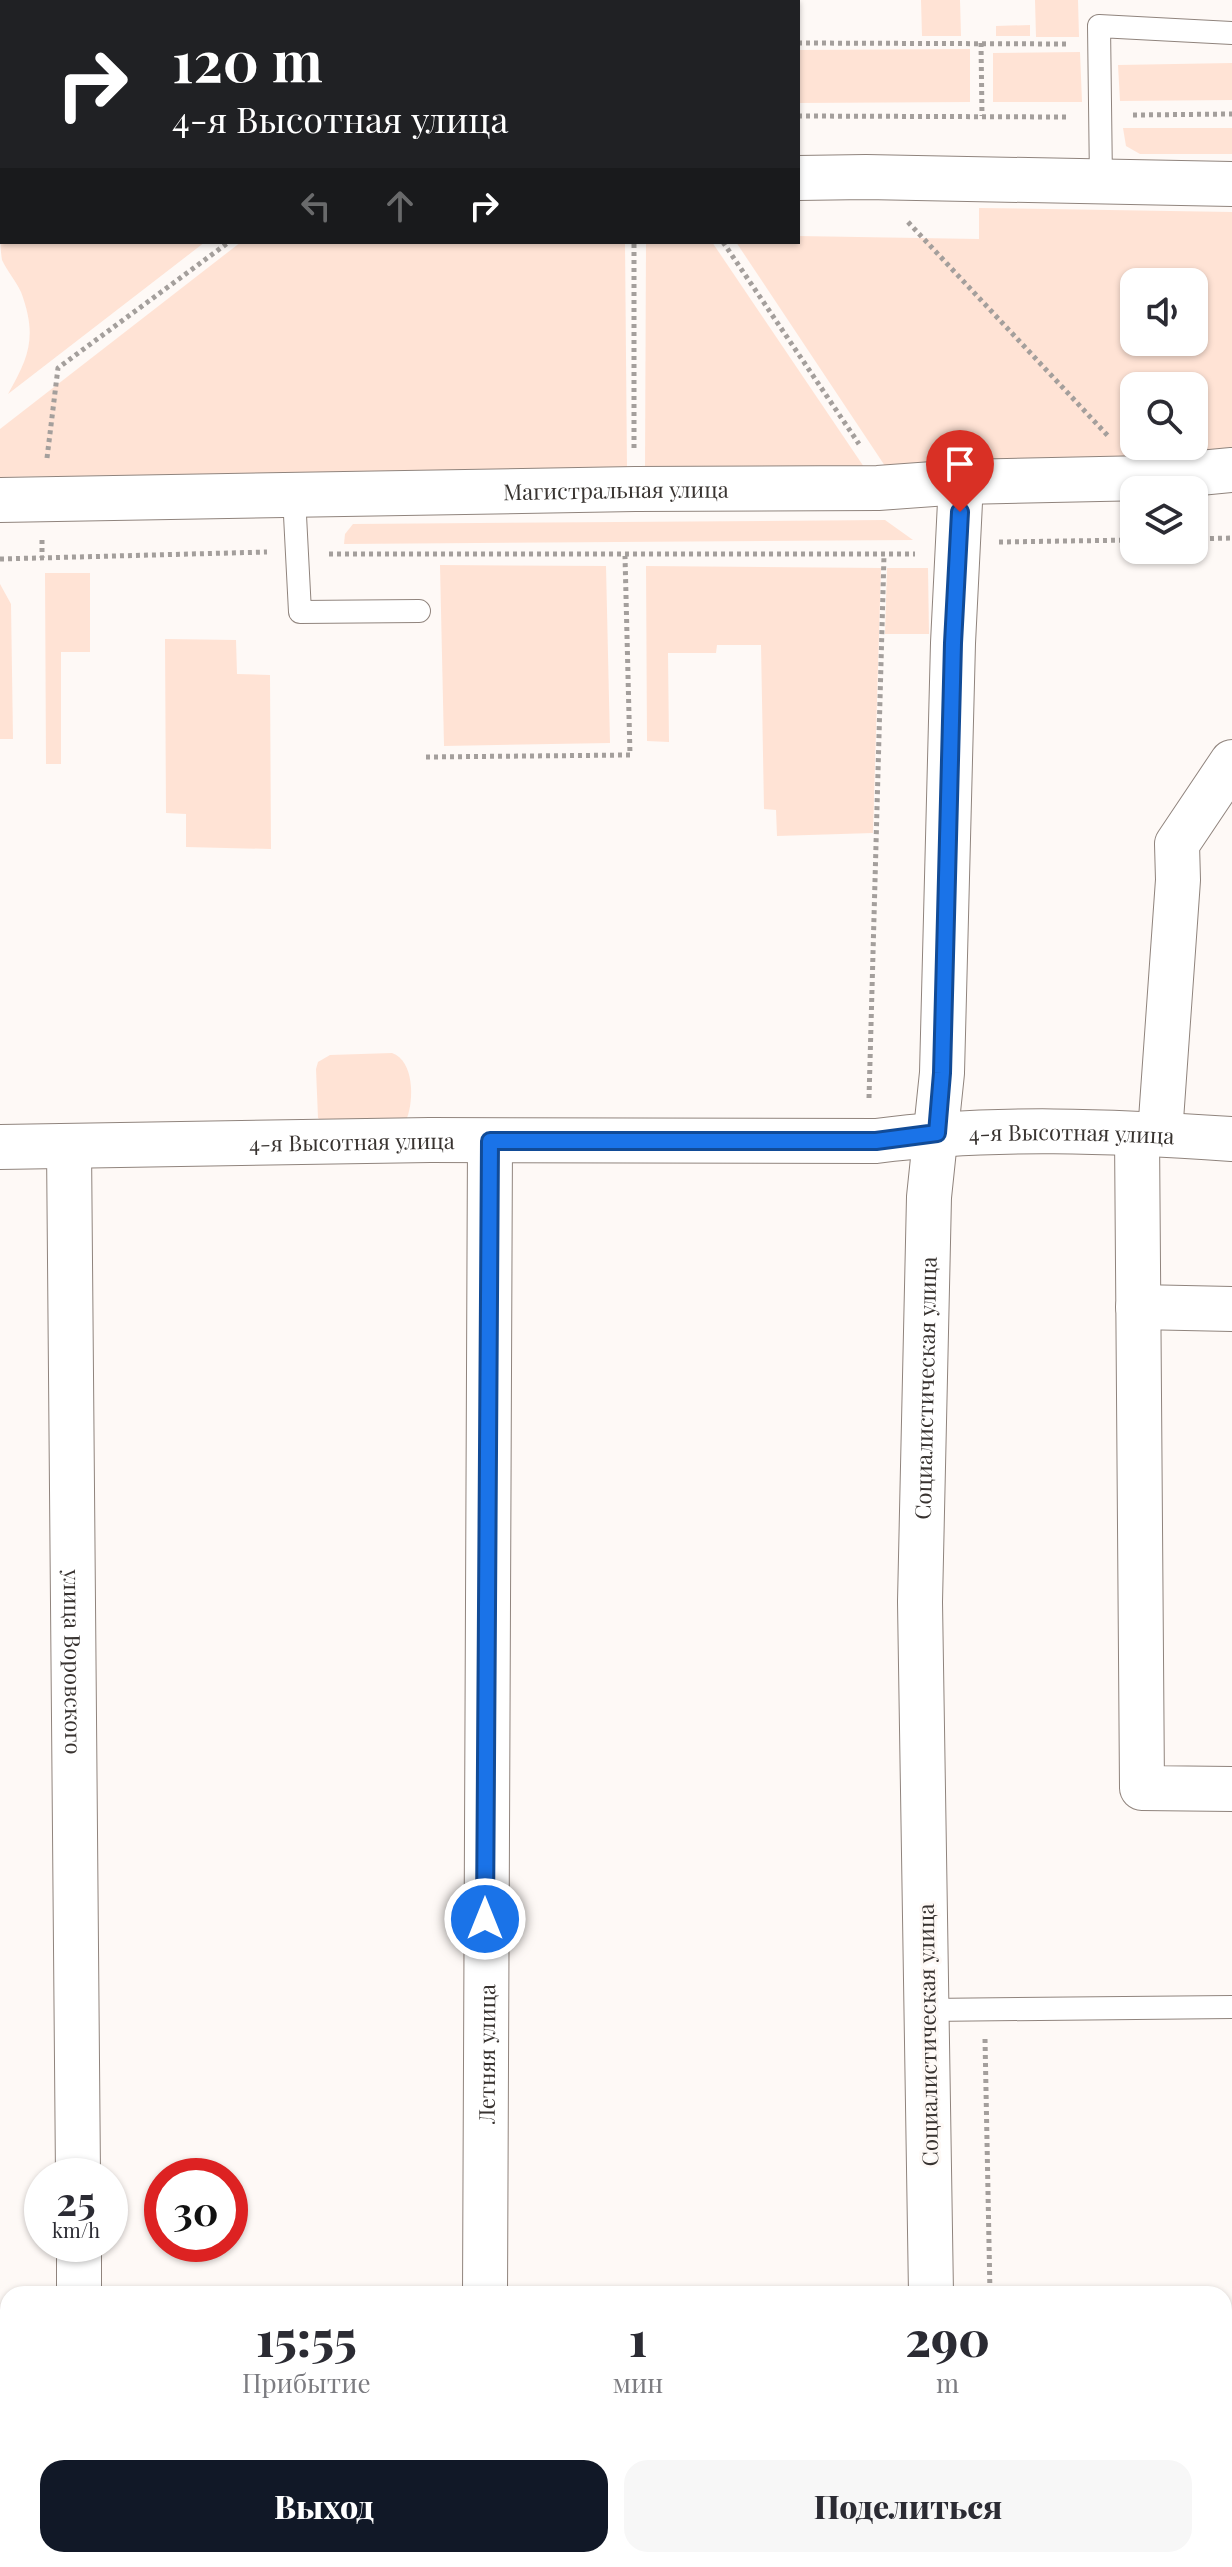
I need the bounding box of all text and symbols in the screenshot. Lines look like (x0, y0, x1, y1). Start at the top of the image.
text: 120 m (172, 22, 323, 97)
icon: right (40, 32, 144, 136)
text: 4-я Высотная улица (172, 94, 508, 142)
icon: left (294, 184, 338, 228)
icon: ahead (378, 184, 422, 228)
icon: right (462, 184, 506, 228)
map controls (1120, 268, 1208, 564)
button: sound (1120, 268, 1208, 356)
button: search (1120, 372, 1208, 460)
pin (926, 430, 994, 512)
icon: arrive (938, 442, 982, 486)
street label: Магистральная улица (503, 474, 729, 506)
button: layers (1120, 476, 1208, 564)
street label: 4-я Высотная улица (968, 1116, 1175, 1150)
street label: 4-я Высотная улица (249, 1125, 455, 1158)
street label: Социалистическая улица (907, 1256, 943, 1520)
street label: улица Воровского (58, 1568, 89, 1755)
position arrow (443, 1877, 527, 1961)
street label: Социалистическая улица (910, 1903, 944, 2167)
street label: Летняя улица (471, 1984, 501, 2125)
speed limit sign: 30 (144, 2158, 248, 2262)
text: 25 (56, 2173, 96, 2226)
text: km/h (52, 2216, 100, 2243)
text: 15:55 (256, 2305, 357, 2369)
text: 1 (629, 2305, 647, 2369)
text: 290 (905, 2305, 990, 2369)
text: Прибытие (242, 2365, 371, 2400)
text: мин (613, 2365, 663, 2400)
text: m (936, 2365, 959, 2400)
button: Выход (40, 2460, 608, 2552)
button: Поделиться (624, 2460, 1192, 2552)

